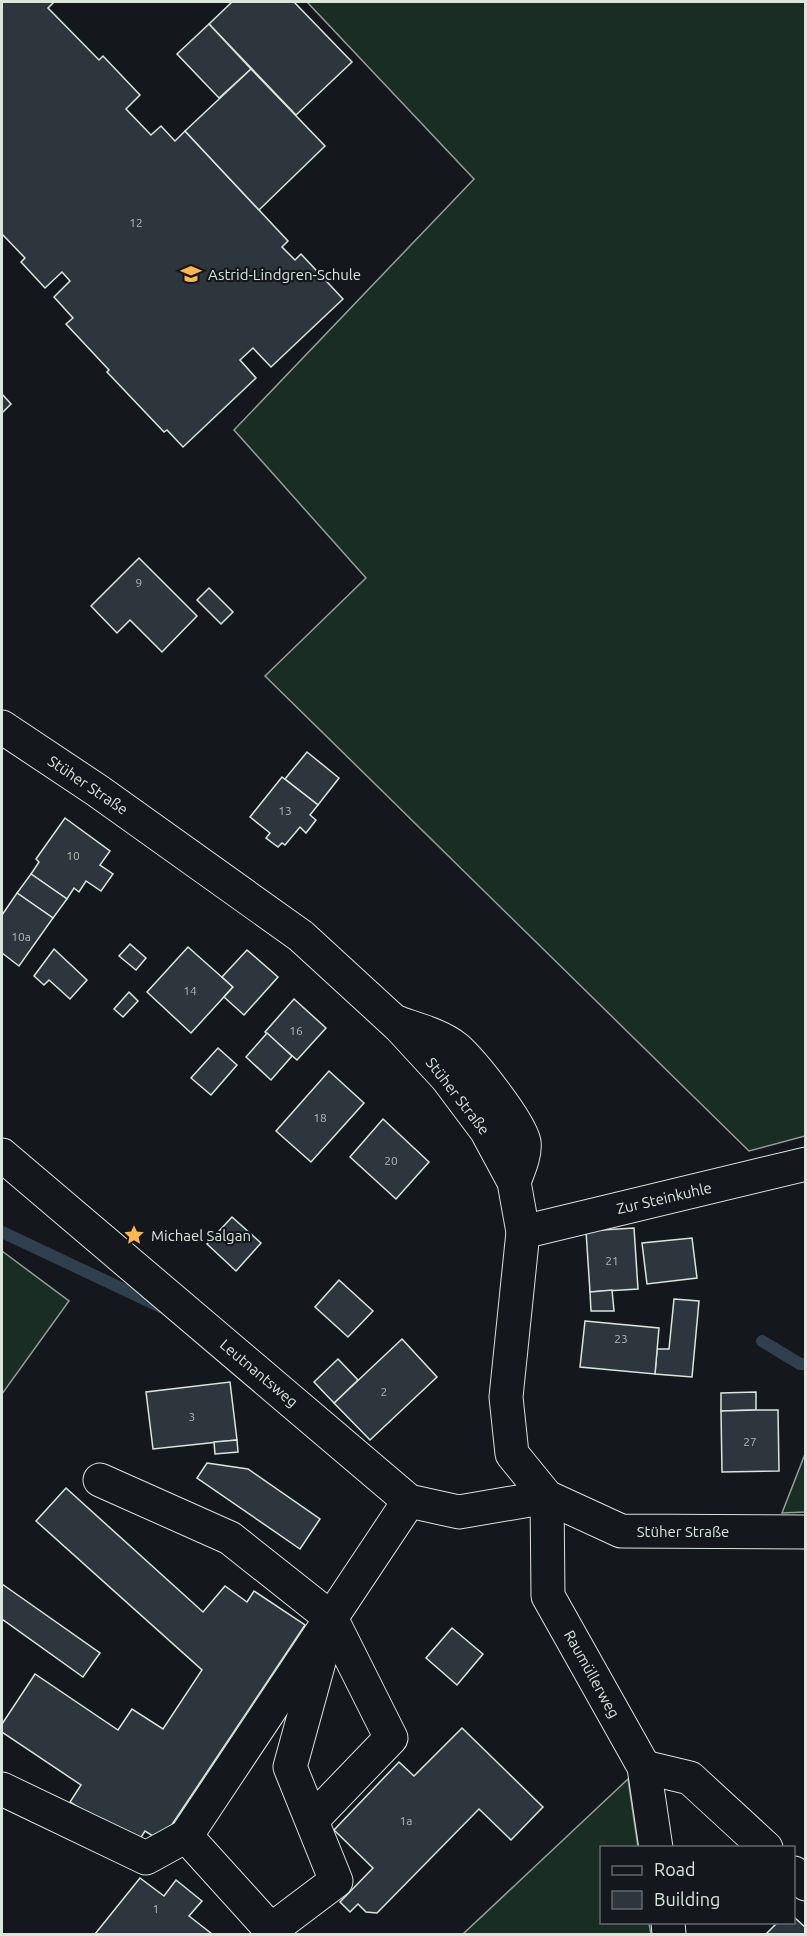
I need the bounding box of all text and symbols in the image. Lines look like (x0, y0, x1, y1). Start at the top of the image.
house number: 12 (129, 216, 143, 229)
school or university icon: Astrid-Lindgren-Schule (179, 262, 203, 286)
place label: Astrid-Lindgren-Schule (208, 266, 361, 283)
house number: 9 (136, 576, 142, 589)
street label: Stüher Straße (45, 752, 131, 818)
house number: 13 (278, 804, 292, 817)
house number: 10 (66, 849, 80, 862)
house number: 10a (11, 930, 31, 943)
house number: 14 (183, 984, 197, 997)
house number: 16 (289, 1024, 303, 1037)
street label: Stüher Straße (423, 1054, 493, 1138)
house number: 18 (313, 1111, 327, 1124)
house number: 20 (384, 1154, 398, 1167)
street label: Zur Steinkuhle (615, 1179, 713, 1217)
place icon: Michael Salgan (122, 1223, 146, 1247)
place label: Michael Salgan (151, 1227, 251, 1244)
house number: 21 (605, 1254, 619, 1267)
house number: 23 (614, 1332, 628, 1345)
street label: Leutnantsweg (217, 1336, 301, 1410)
house number: 2 (381, 1385, 387, 1398)
house number: 3 (189, 1410, 195, 1423)
house number: 27 (743, 1435, 757, 1448)
street label: Stüher Straße (637, 1523, 729, 1540)
street label: Raumüllerweg (561, 1627, 623, 1721)
house number: 1a (400, 1814, 412, 1827)
legend (600, 1846, 795, 1924)
text: Road (654, 1859, 696, 1879)
text: Building (654, 1889, 720, 1909)
house number: 1 (153, 1902, 159, 1915)

